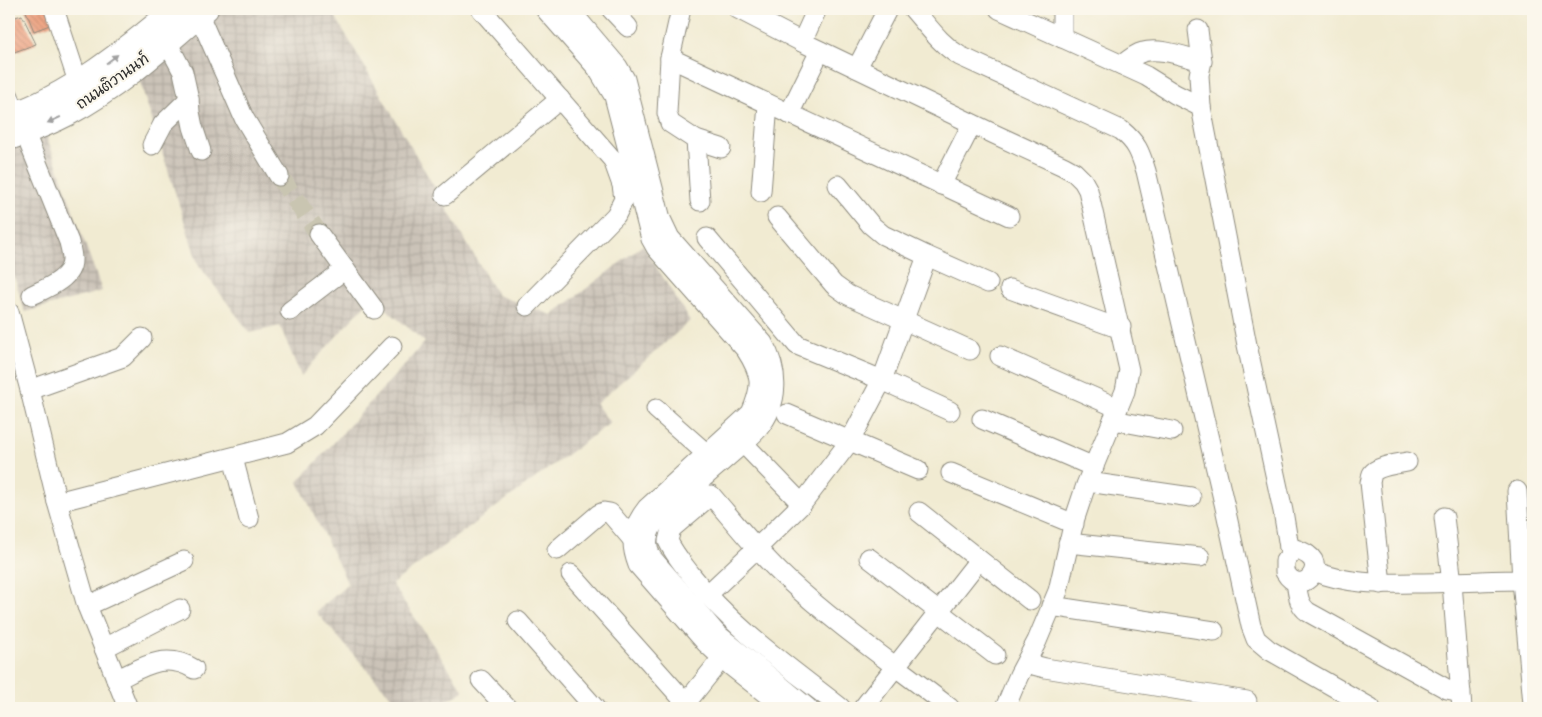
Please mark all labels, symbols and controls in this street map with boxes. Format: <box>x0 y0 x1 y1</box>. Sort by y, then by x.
street label: ถนนติวานนท์ <box>71 48 155 116</box>
one-way arrow <box>105 54 119 64</box>
one-way arrow <box>47 116 61 124</box>

